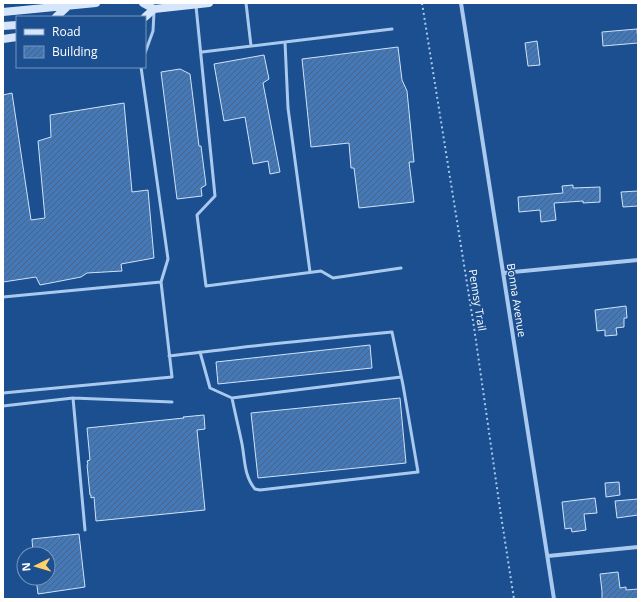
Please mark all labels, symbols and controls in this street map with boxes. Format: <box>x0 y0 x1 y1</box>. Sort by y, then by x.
legend <box>16 16 146 68</box>
text: Road <box>52 23 81 40</box>
text: Building <box>52 43 98 60</box>
street label: Bonna Avenue <box>504 262 530 338</box>
street label: Pennsy Trail <box>466 268 490 332</box>
north arrow <box>16 546 56 586</box>
text: N <box>18 562 33 572</box>

